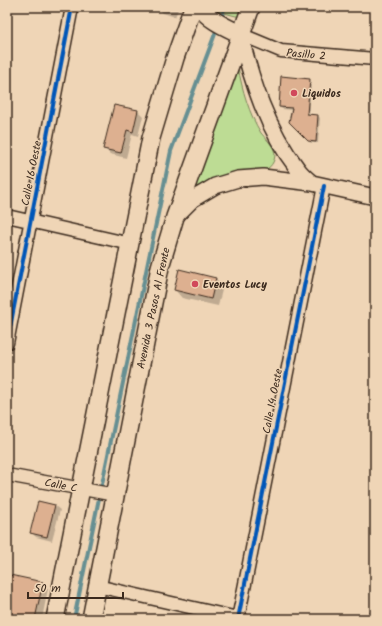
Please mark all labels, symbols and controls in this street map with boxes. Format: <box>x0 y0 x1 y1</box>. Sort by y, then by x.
street label: Pasillo 2 <box>285 44 326 66</box>
place label: Liquidos <box>302 85 342 103</box>
marker: Liquidos <box>289 88 299 98</box>
street label: Calle 16 Oeste <box>17 139 47 207</box>
street label: Avenida 3 Pasos Al Frente <box>132 246 176 371</box>
place label: Eventos Lucy <box>203 276 267 294</box>
marker: Eventos Lucy <box>190 279 200 289</box>
street label: Calle 14 Oeste <box>258 367 288 435</box>
street label: Calle C <box>43 474 79 498</box>
scale bar <box>28 574 123 600</box>
text: 50 m <box>34 579 61 598</box>

